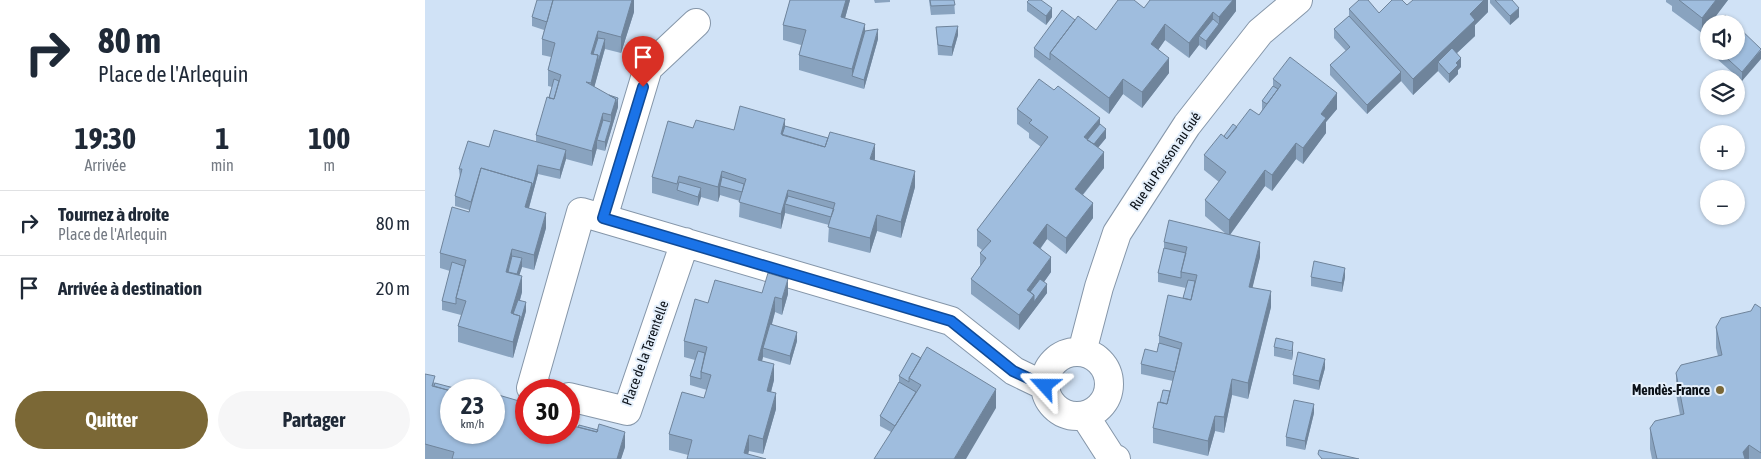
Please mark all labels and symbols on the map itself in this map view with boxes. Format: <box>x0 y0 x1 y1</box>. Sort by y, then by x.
pin <box>622 36 664 87</box>
street label: Rue du Poisson au Gué <box>1126 109 1204 213</box>
street label: Place de la Tarentelle <box>619 298 671 408</box>
position arrow <box>1018 359 1070 411</box>
speed limit sign: 30 <box>515 379 580 444</box>
place label: Mendès-France <box>1632 382 1710 398</box>
marker: Mendès-France <box>1714 384 1726 396</box>

